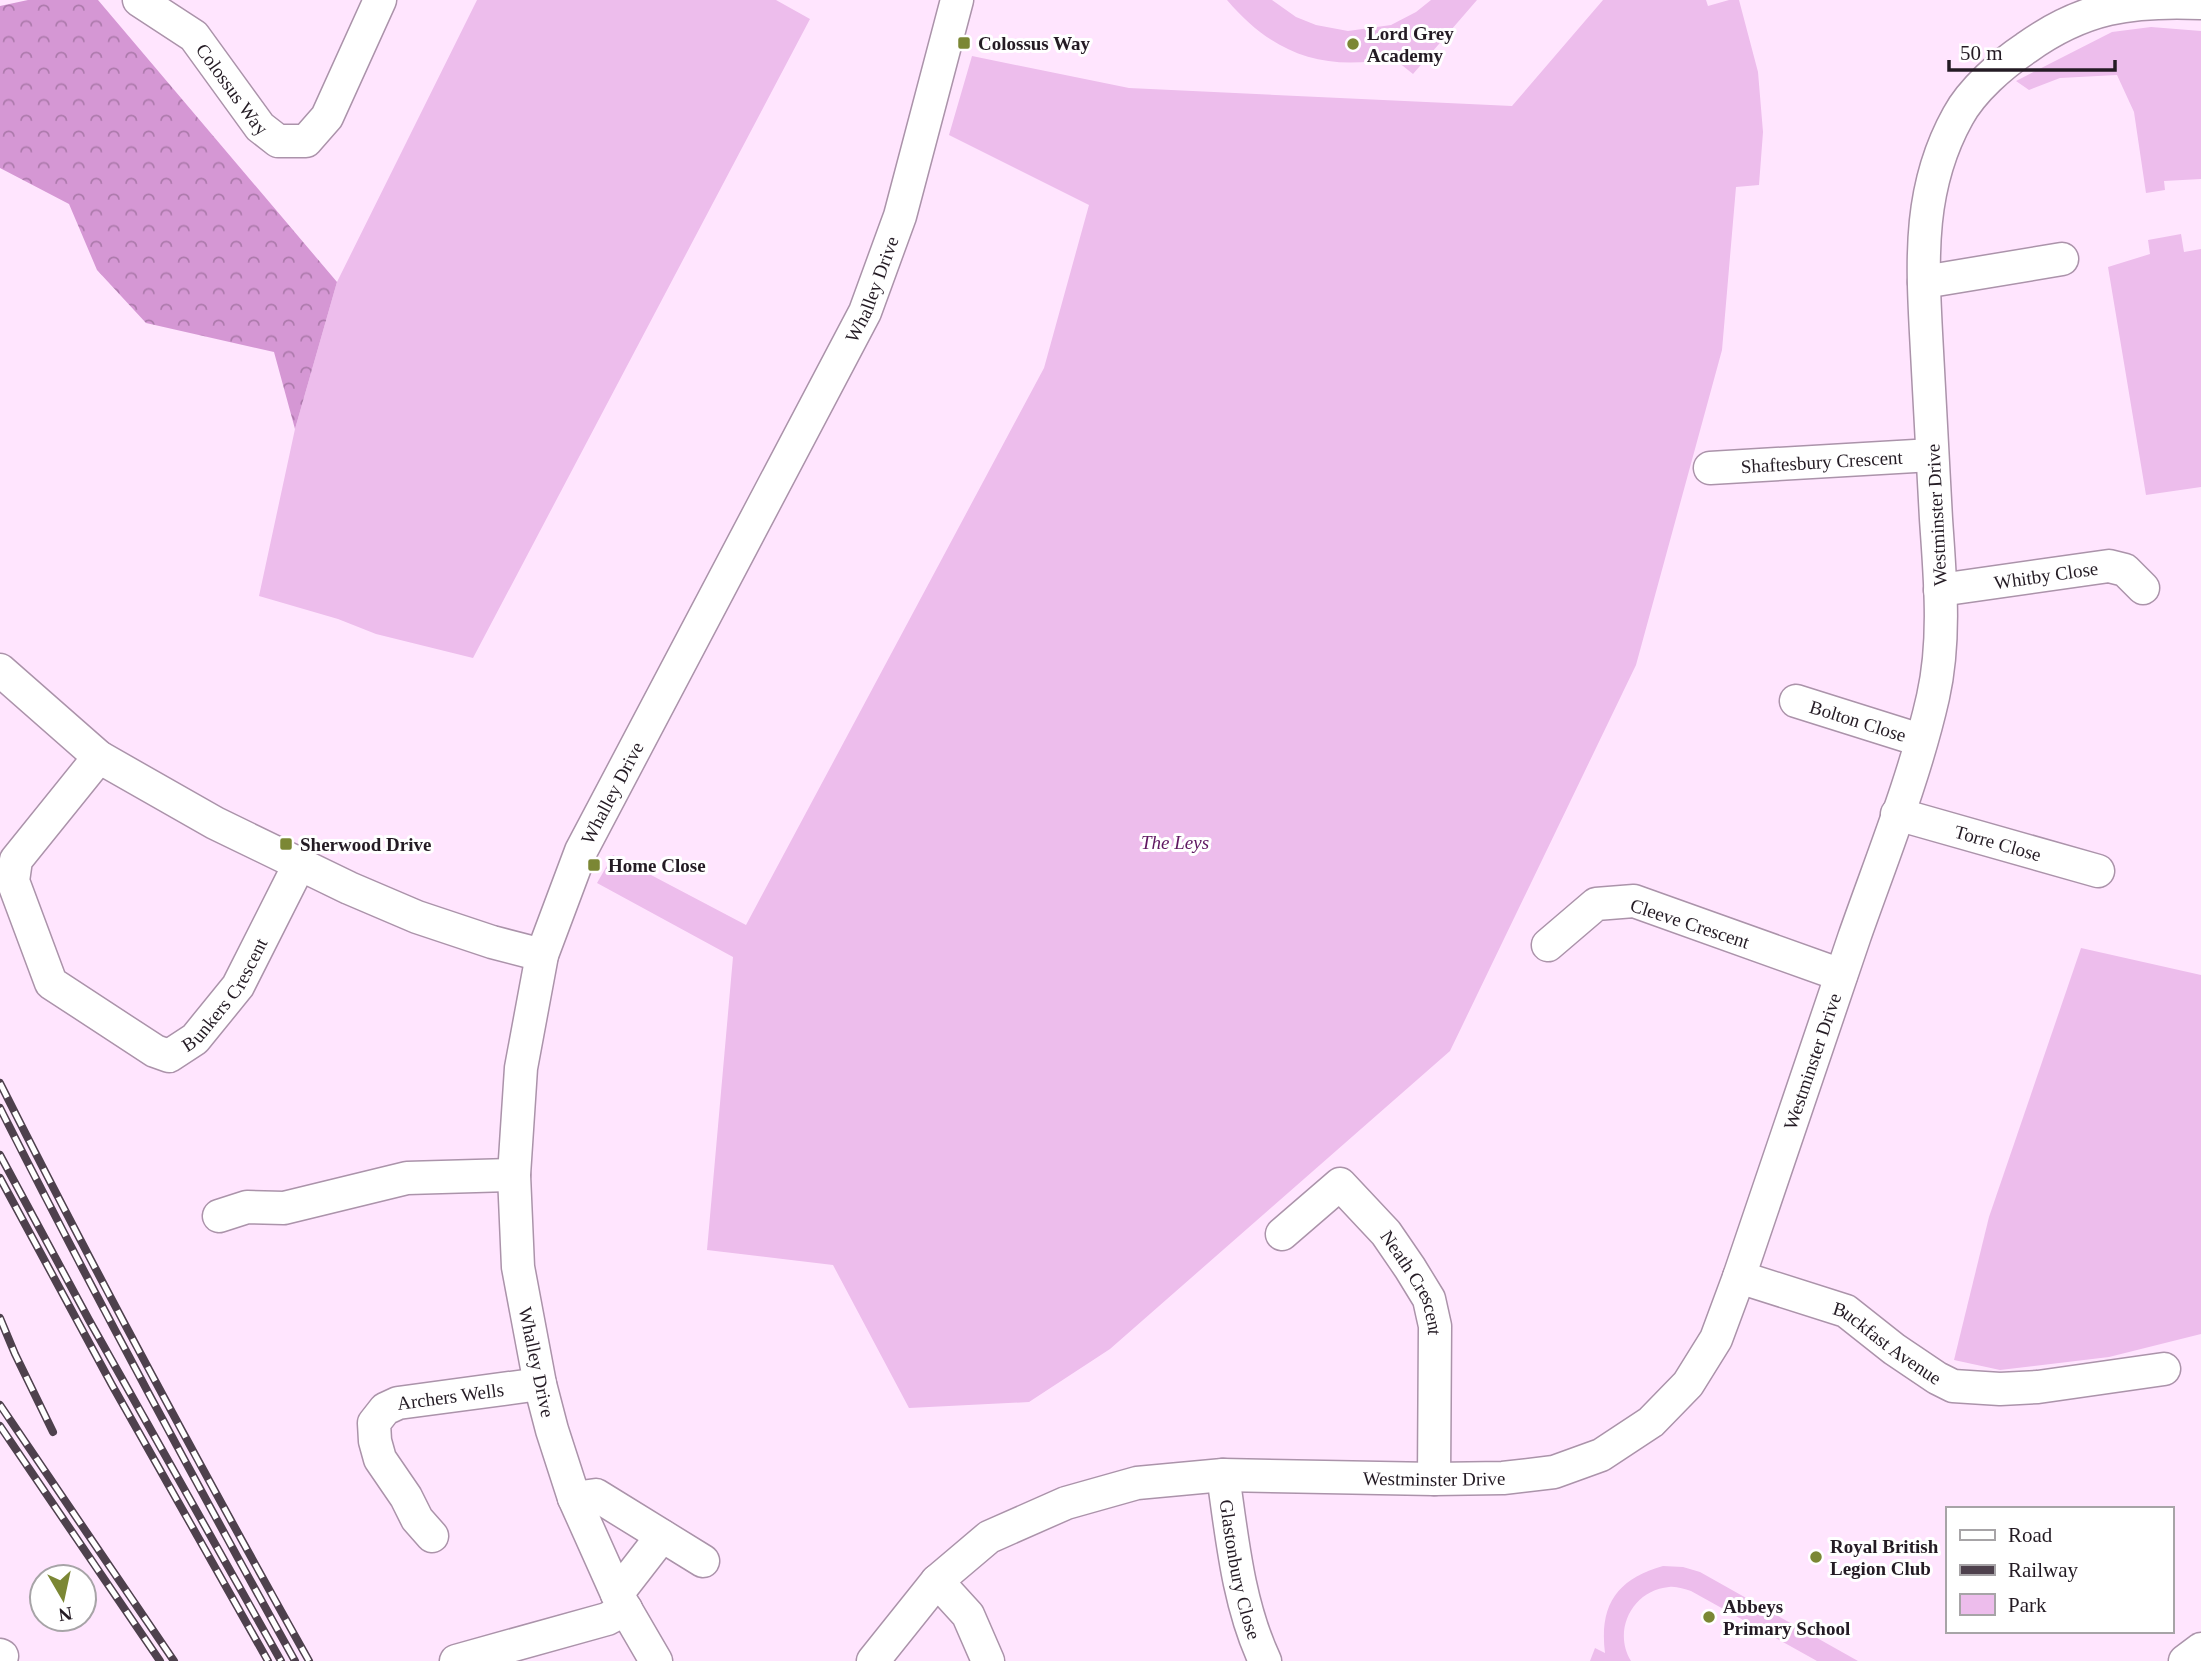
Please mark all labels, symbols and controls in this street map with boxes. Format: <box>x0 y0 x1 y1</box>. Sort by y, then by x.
place label: Lord Grey Academy <box>1367 23 1454 66</box>
scale bar <box>1949 28 2115 72</box>
place label: Colossus Way <box>978 33 1091 54</box>
marker: Colossus Way <box>956 35 972 51</box>
marker: Lord Grey Academy <box>1345 36 1361 52</box>
street label: Colossus Way <box>192 39 272 140</box>
text: 50 m <box>1960 41 2003 65</box>
street label: Whalley Drive <box>841 234 903 346</box>
street label: Westminster Drive <box>1922 443 1951 587</box>
street label: Shaftesbury Crescent <box>1740 447 1904 477</box>
street label: Whitby Close <box>1993 558 2099 593</box>
street label: Bolton Close <box>1807 696 1909 746</box>
street label: Whalley Drive <box>577 738 648 848</box>
street label: Torre Close <box>1952 821 2044 865</box>
park label: The Leys <box>1141 832 1209 853</box>
place label: Sherwood Drive <box>300 834 431 855</box>
marker: Sherwood Drive <box>278 836 294 852</box>
place label: Home Close <box>608 855 706 876</box>
marker: Home Close <box>586 857 602 873</box>
street label: Cleeve Crescent <box>1628 894 1753 953</box>
street label: Bunkers Crescent <box>178 934 272 1056</box>
street label: Westminster Drive <box>1779 991 1845 1132</box>
street label: Neath Crescent <box>1376 1226 1446 1336</box>
street label: Buckfast Avenue <box>1831 1298 1945 1389</box>
street label: Whalley Drive <box>515 1305 558 1419</box>
street label: Archers Wells <box>396 1379 505 1414</box>
street label: Westminster Drive <box>1363 1468 1506 1490</box>
street label: Glastonbury Close <box>1216 1498 1265 1642</box>
legend <box>1946 1507 2173 1633</box>
text: Road <box>2008 1523 2053 1547</box>
place label: Royal British Legion Club <box>1830 1536 1939 1579</box>
marker: Royal British Legion Club <box>1808 1549 1824 1565</box>
text: Railway <box>2008 1558 2078 1582</box>
north arrow <box>28 1563 98 1633</box>
text: Park <box>2008 1593 2047 1617</box>
place label: Abbeys Primary School <box>1723 1596 1850 1639</box>
text: N <box>57 1603 74 1626</box>
marker: Abbeys Primary School <box>1701 1609 1717 1625</box>

